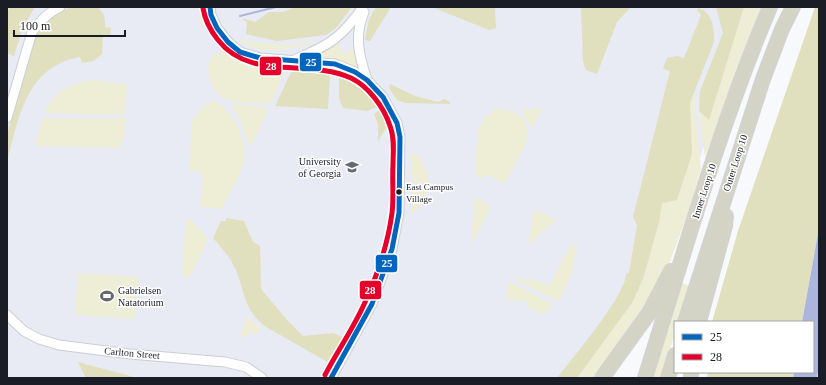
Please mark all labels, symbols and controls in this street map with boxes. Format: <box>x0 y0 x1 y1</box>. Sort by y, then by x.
scale bar <box>14 12 125 38</box>
text: 100 m <box>20 19 51 33</box>
line badge: 25 <box>299 52 322 72</box>
line badge: 28 <box>259 56 282 76</box>
text: 25 <box>306 56 317 68</box>
text: 28 <box>266 60 277 72</box>
street label: Outer Loop 10 <box>721 133 749 193</box>
place label: University of Georgia <box>298 156 342 179</box>
school or university icon: University of Georgia <box>344 159 360 175</box>
street label: Inner Loop 10 <box>690 162 718 220</box>
place label: East Campus Village <box>406 182 454 204</box>
marker: East Campus Village <box>394 187 404 197</box>
line badge: 25 <box>375 254 398 273</box>
text: 25 <box>382 257 393 269</box>
line badge: 28 <box>359 280 382 300</box>
text: 28 <box>365 284 376 296</box>
place label: Gabrielsen Natatorium <box>118 285 164 308</box>
sports icon: Gabrielsen Natatorium <box>99 288 115 304</box>
legend <box>674 321 814 373</box>
text: 25 <box>710 330 722 344</box>
street label: Carlton Street <box>104 345 161 361</box>
text: 28 <box>710 350 722 364</box>

